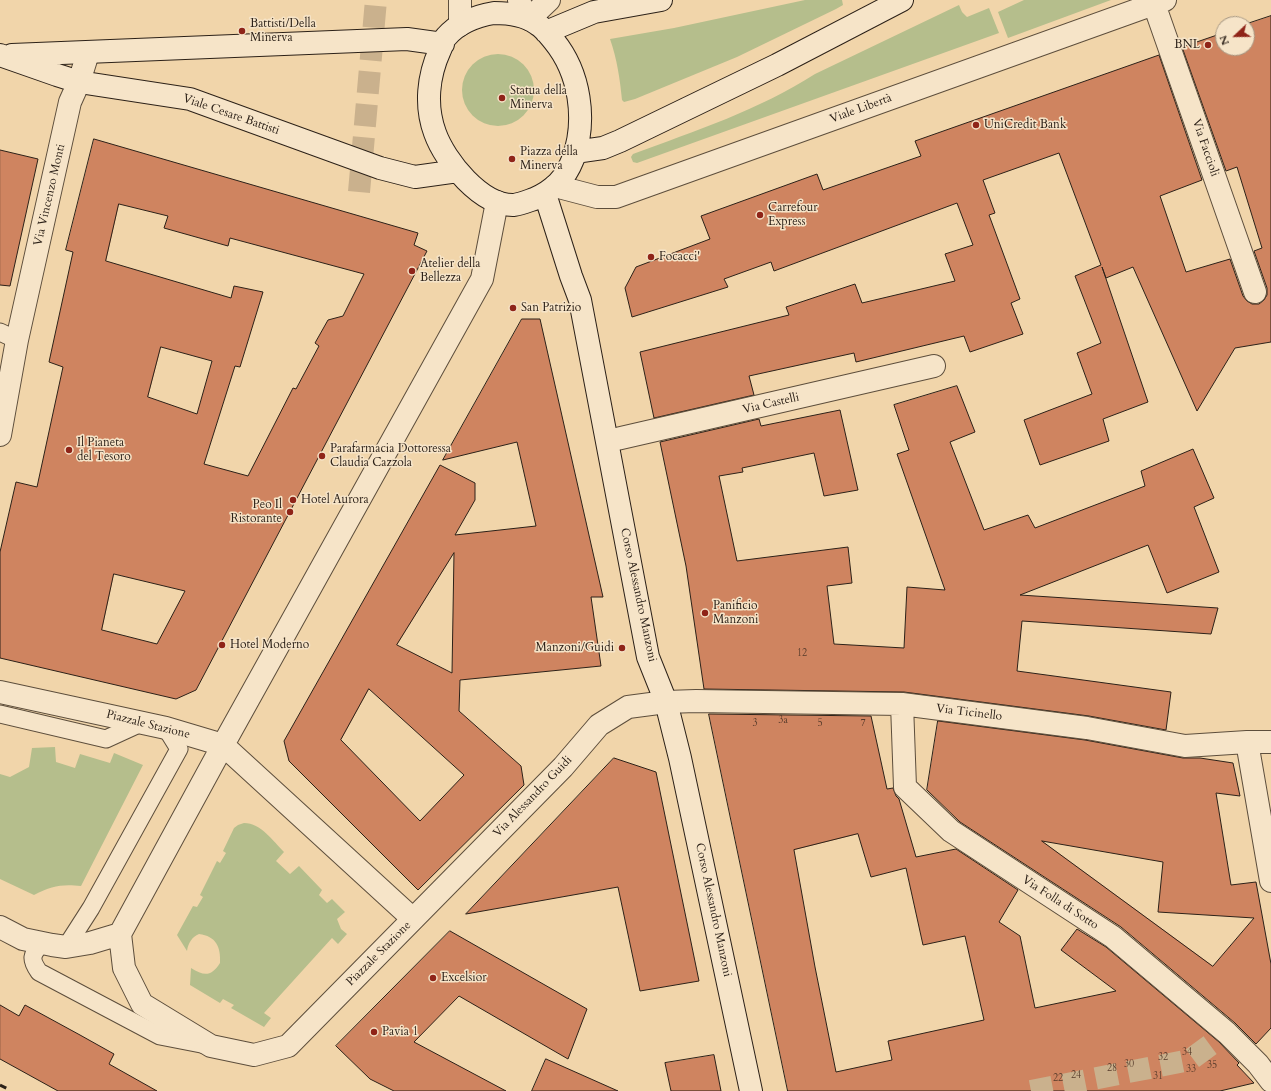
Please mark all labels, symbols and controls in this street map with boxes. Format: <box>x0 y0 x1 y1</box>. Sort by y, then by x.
north arrow <box>1215 16 1255 56</box>
place label: Battisti/Della Minerva <box>250 17 316 45</box>
marker: Battisti/Della Minerva <box>237 26 247 36</box>
text: N <box>1216 33 1233 48</box>
place label: BNL <box>1174 38 1200 52</box>
marker: BNL <box>1203 40 1213 50</box>
place label: Statua della Minerva <box>510 84 567 112</box>
street label: Viale Libertà <box>828 91 894 127</box>
street label: Viale Cesare Battisti <box>181 92 281 138</box>
marker: Statua della Minerva <box>497 93 507 103</box>
street label: Via Faccioli <box>1188 117 1222 179</box>
place label: UniCredit Bank <box>984 118 1066 132</box>
marker: UniCredit Bank <box>971 120 981 130</box>
street label: Via Vincenzo Monti <box>31 143 69 247</box>
place label: Piazza della Minerva <box>520 145 578 173</box>
marker: Piazza della Minerva <box>507 154 517 164</box>
place label: Carrefour Express <box>768 201 818 229</box>
marker: Carrefour Express <box>755 210 765 220</box>
place label: Focacci' <box>659 250 700 264</box>
marker: Focacci' <box>646 252 656 262</box>
place label: Atelier della Bellezza <box>420 257 480 285</box>
marker: Atelier della Bellezza <box>407 266 417 276</box>
place label: San Patrizio <box>521 301 581 315</box>
marker: San Patrizio <box>508 303 518 313</box>
street label: Via Castelli <box>741 390 801 418</box>
place label: Il Pianeta del Tesoro <box>77 436 131 464</box>
place label: Parafarmacia Dottoressa Claudia Cazzola <box>330 442 451 470</box>
marker: Il Pianeta del Tesoro <box>64 445 74 455</box>
marker: Parafarmacia Dottoressa Claudia Cazzola <box>317 451 327 461</box>
place label: Hotel Aurora <box>301 493 369 507</box>
marker: Hotel Aurora <box>288 495 298 505</box>
place label: Peo Il Ristorante <box>230 498 282 526</box>
marker: Peo Il Ristorante <box>285 507 295 517</box>
street label: Corso Alessandro Manzoni <box>617 527 659 663</box>
place label: Panificio Manzoni <box>713 599 758 627</box>
marker: Panificio Manzoni <box>700 608 710 618</box>
place label: Hotel Moderno <box>230 638 309 652</box>
marker: Hotel Moderno <box>217 640 227 650</box>
place label: Manzoni/Guidi <box>536 641 614 655</box>
marker: Manzoni/Guidi <box>617 643 627 653</box>
house number: 12 <box>797 648 807 660</box>
street label: Via Ticinello <box>935 702 1003 724</box>
street label: Piazzale Stazione <box>105 708 191 742</box>
house number: 3a <box>778 715 788 727</box>
house number: 3 <box>752 718 758 730</box>
house number: 5 <box>817 718 823 730</box>
house number: 7 <box>860 718 866 730</box>
street label: Via Alessandro Guidi <box>491 753 575 841</box>
street label: Corso Alessandro Manzoni <box>692 842 734 978</box>
street label: Via Folla di Sotto <box>1019 873 1101 933</box>
street label: Piazzale Stazione <box>344 919 414 989</box>
place label: Excelsior <box>441 971 487 985</box>
marker: Excelsior <box>428 973 438 983</box>
place label: Pavia 1 <box>382 1025 418 1039</box>
marker: Pavia 1 <box>369 1027 379 1037</box>
house number: 34 <box>1182 1047 1192 1059</box>
house number: 32 <box>1158 1052 1168 1064</box>
house number: 30 <box>1124 1059 1134 1071</box>
house number: 35 <box>1207 1060 1217 1072</box>
house number: 28 <box>1107 1063 1117 1075</box>
house number: 33 <box>1186 1064 1196 1076</box>
house number: 24 <box>1071 1070 1081 1082</box>
house number: 31 <box>1153 1071 1163 1083</box>
house number: 22 <box>1053 1073 1063 1085</box>

